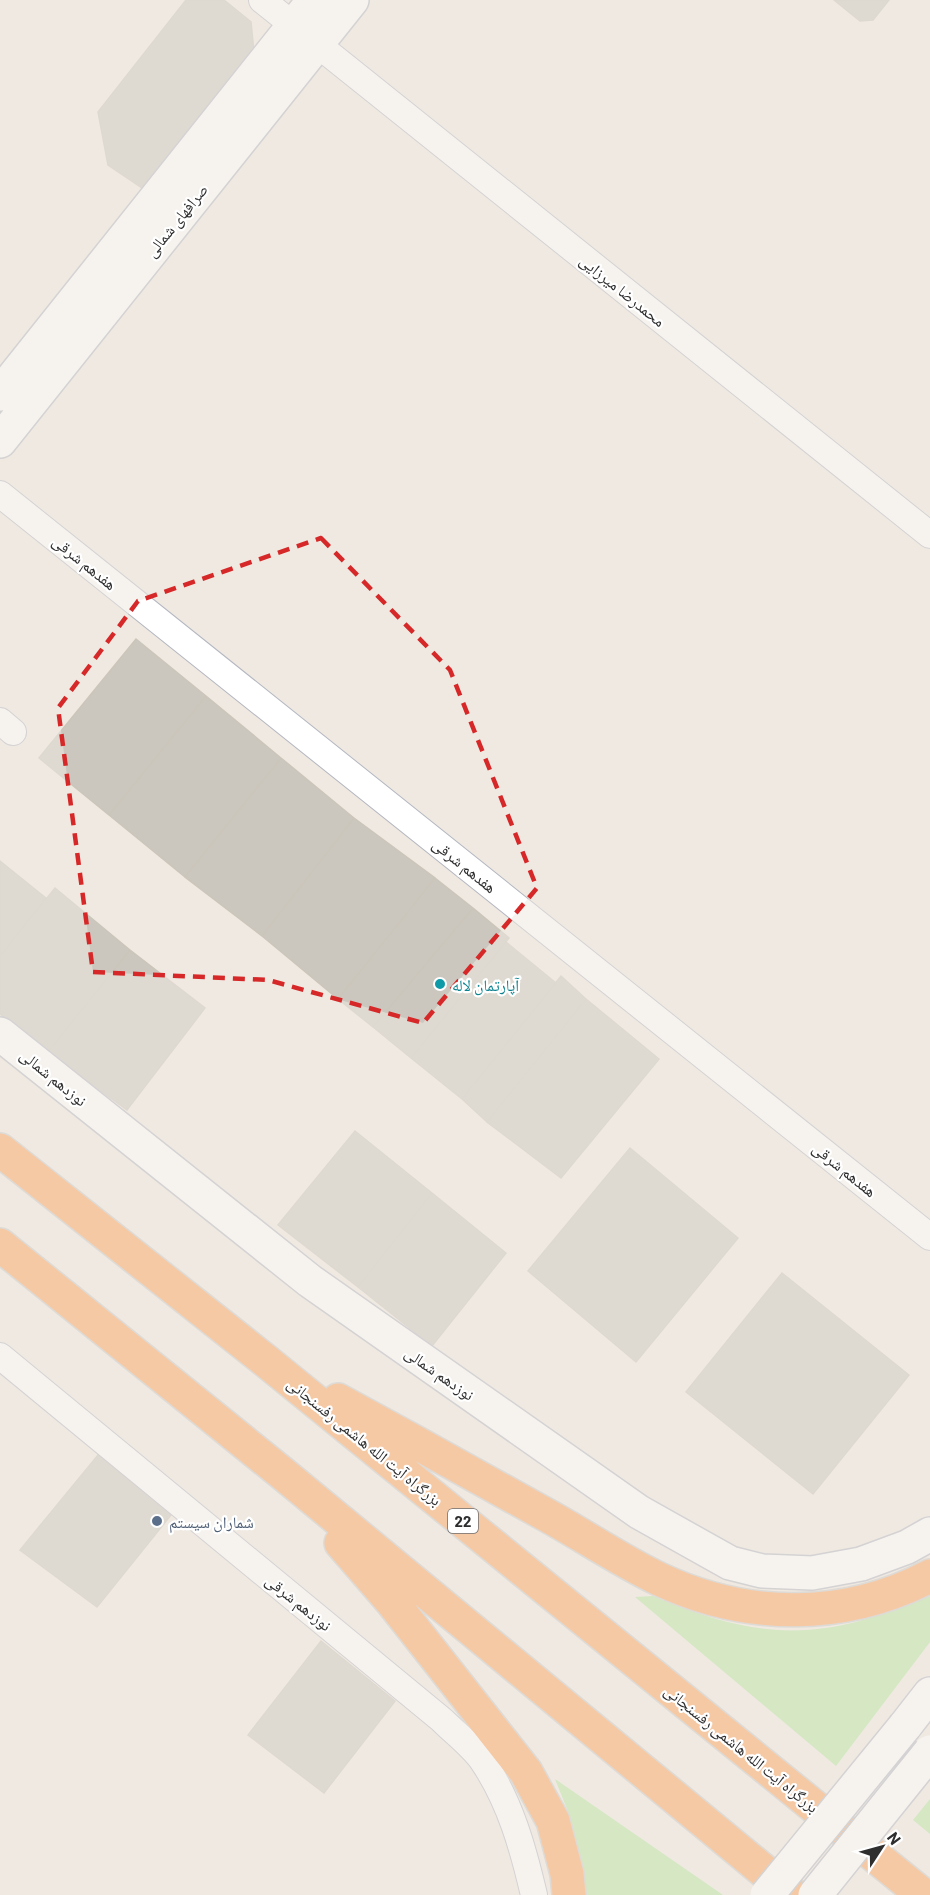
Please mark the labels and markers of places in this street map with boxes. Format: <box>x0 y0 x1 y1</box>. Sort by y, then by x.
place label: آپارتمان لاله <box>452 975 520 996</box>
marker: آپارتمان لاله <box>433 977 447 991</box>
place label: شماران سیستم <box>169 1512 254 1533</box>
marker: شماران سیستم <box>150 1514 164 1528</box>

